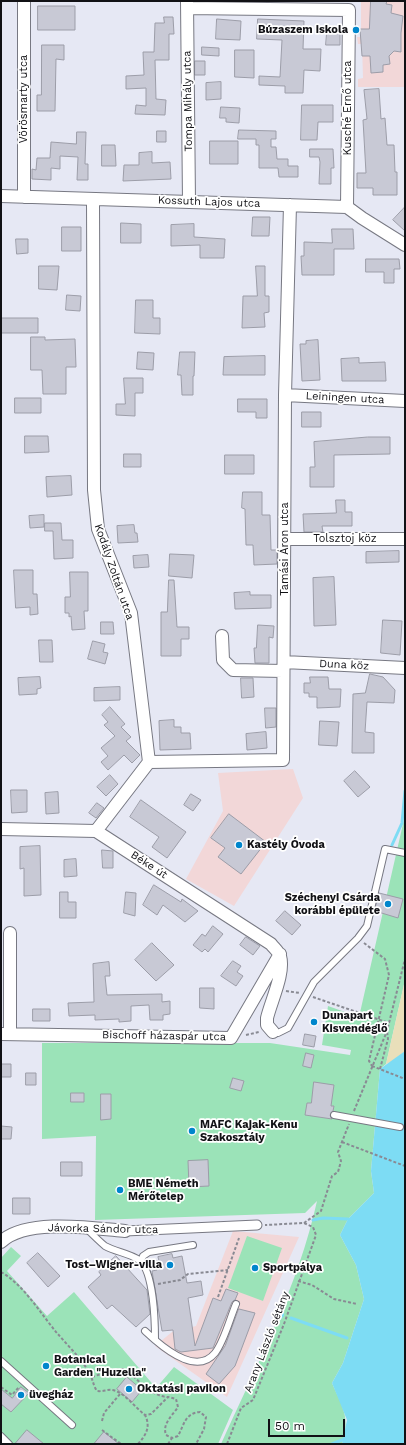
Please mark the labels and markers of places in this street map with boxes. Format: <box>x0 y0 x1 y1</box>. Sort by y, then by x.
place label: Búzaszem iskola <box>258 23 348 37</box>
marker: Búzaszem iskola <box>351 25 361 35</box>
place label: Kastély Óvoda <box>247 838 325 852</box>
marker: Kastély Óvoda <box>234 840 244 850</box>
place label: Széchenyi Csárda korábbi épülete <box>285 891 380 917</box>
marker: Széchenyi Csárda korábbi épülete <box>383 899 393 909</box>
place label: Dunapart Kisvendéglő <box>322 1009 388 1035</box>
marker: Dunapart Kisvendéglő <box>309 1017 319 1027</box>
place label: MAFC Kajak-Kenu Szakosztály <box>200 1118 297 1144</box>
marker: MAFC Kajak-Kenu Szakosztály <box>187 1126 197 1136</box>
place label: BME Németh Mérőtelep <box>128 1177 199 1203</box>
marker: BME Németh Mérőtelep <box>115 1185 125 1195</box>
place label: Tost–Wigner-villa <box>65 1258 162 1272</box>
marker: Tost–Wigner-villa <box>165 1260 175 1270</box>
place label: Sportpálya <box>263 1261 322 1275</box>
marker: Sportpálya <box>250 1263 260 1273</box>
place label: Botanical Garden "Huzella" <box>54 1353 146 1379</box>
marker: Botanical Garden "Huzella" <box>41 1361 51 1371</box>
place label: Oktatási pavilon <box>137 1382 226 1396</box>
marker: Oktatási pavilon <box>124 1384 134 1394</box>
place label: üvegház <box>29 1388 73 1402</box>
marker: üvegház <box>16 1390 26 1400</box>

